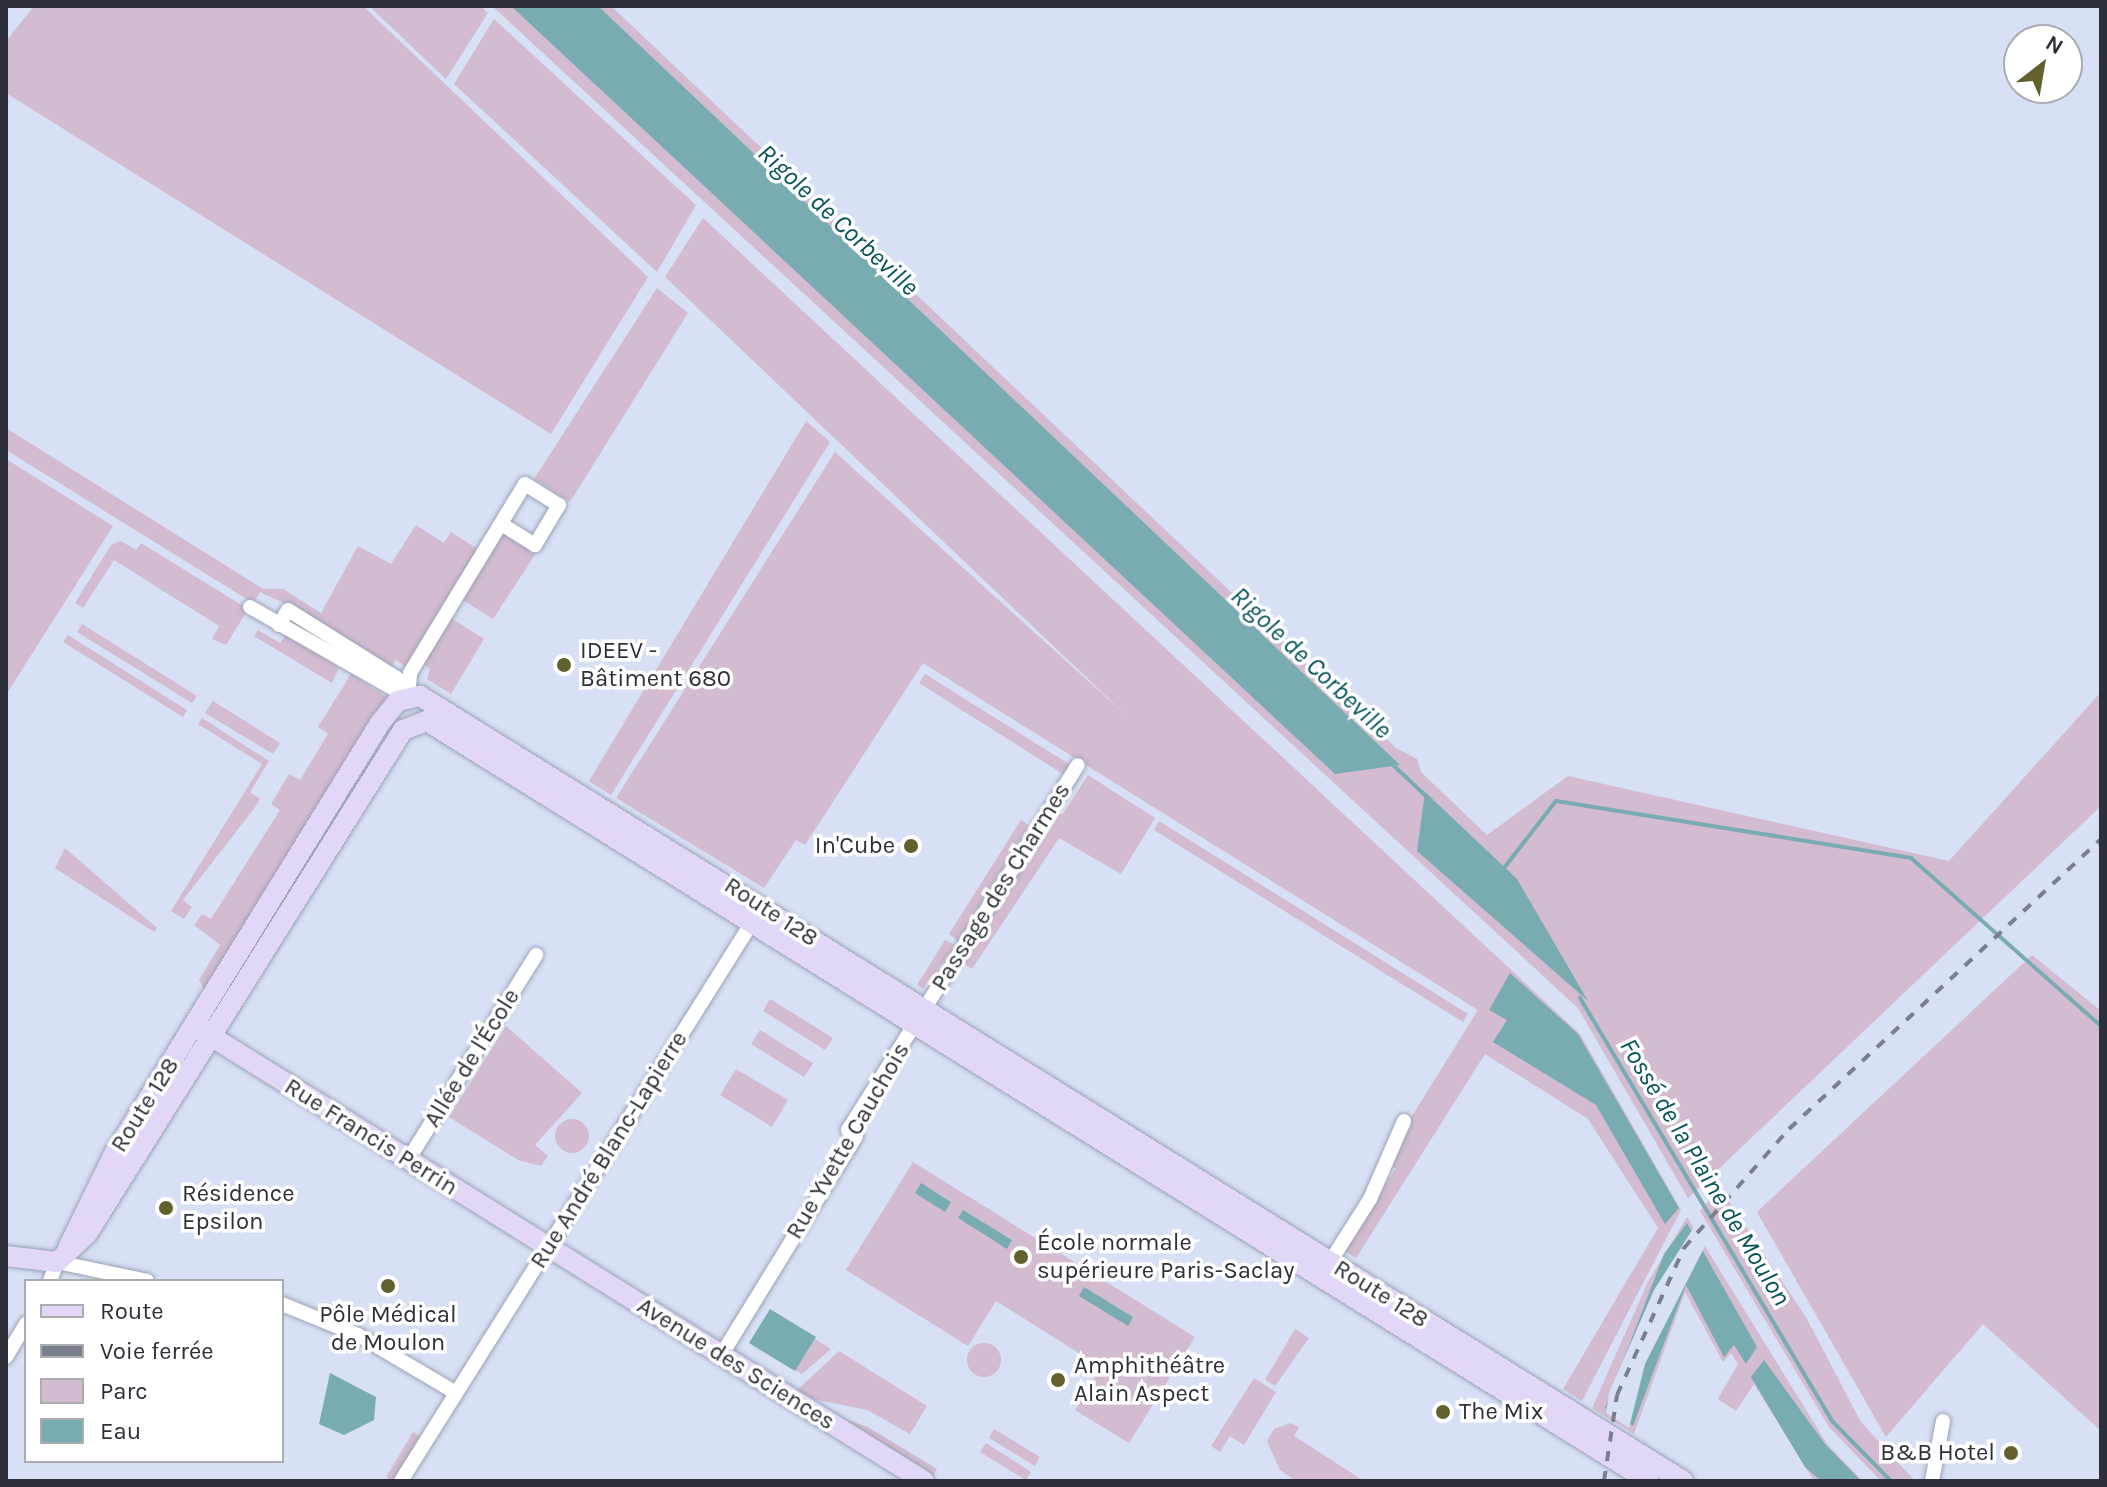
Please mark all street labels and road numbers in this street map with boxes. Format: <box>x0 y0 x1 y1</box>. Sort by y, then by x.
street label: Passage des Charmes <box>925 778 1077 996</box>
street label: Route 128 <box>719 871 823 953</box>
street label: Allée de l'École <box>418 983 526 1133</box>
street label: Rue André Blanc-Lapierre <box>524 1026 694 1274</box>
street label: Rue Yvette Cauchois <box>780 1038 916 1244</box>
street label: Route 128 <box>105 1052 185 1158</box>
street label: Rue Francis Perrin <box>279 1072 463 1202</box>
street label: Route 128 <box>1328 1254 1434 1334</box>
street label: Avenue des Sciences <box>632 1291 840 1437</box>

